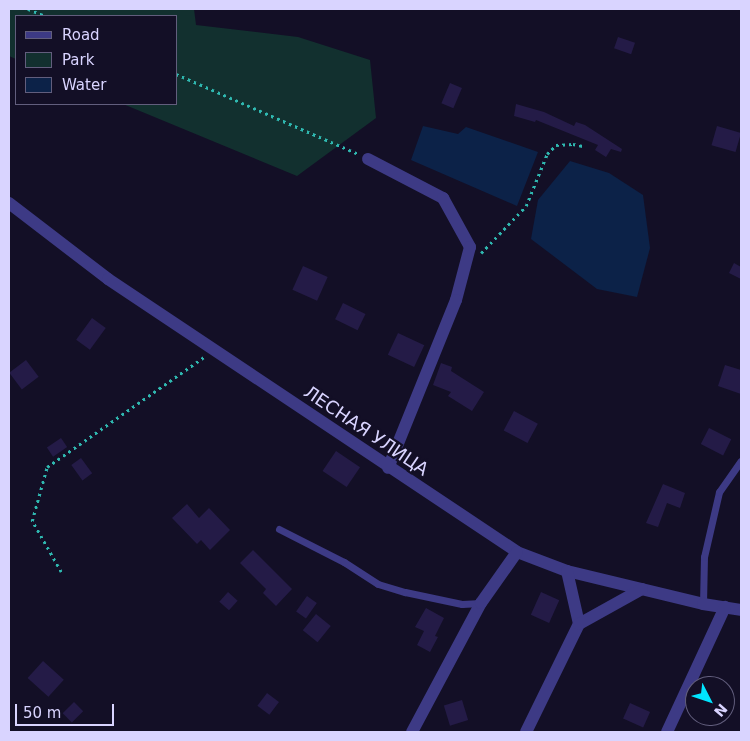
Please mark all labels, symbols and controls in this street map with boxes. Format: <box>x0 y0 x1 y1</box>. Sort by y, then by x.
legend <box>15 15 178 105</box>
text: Road <box>62 26 100 44</box>
text: Park <box>62 51 94 69</box>
text: Water <box>62 76 106 94</box>
street label: ЛЕСНАЯ УЛИЦА <box>300 381 432 481</box>
north arrow <box>685 676 735 726</box>
scale bar <box>18 694 116 726</box>
text: N <box>711 701 730 720</box>
text: 50 m <box>23 704 61 722</box>

